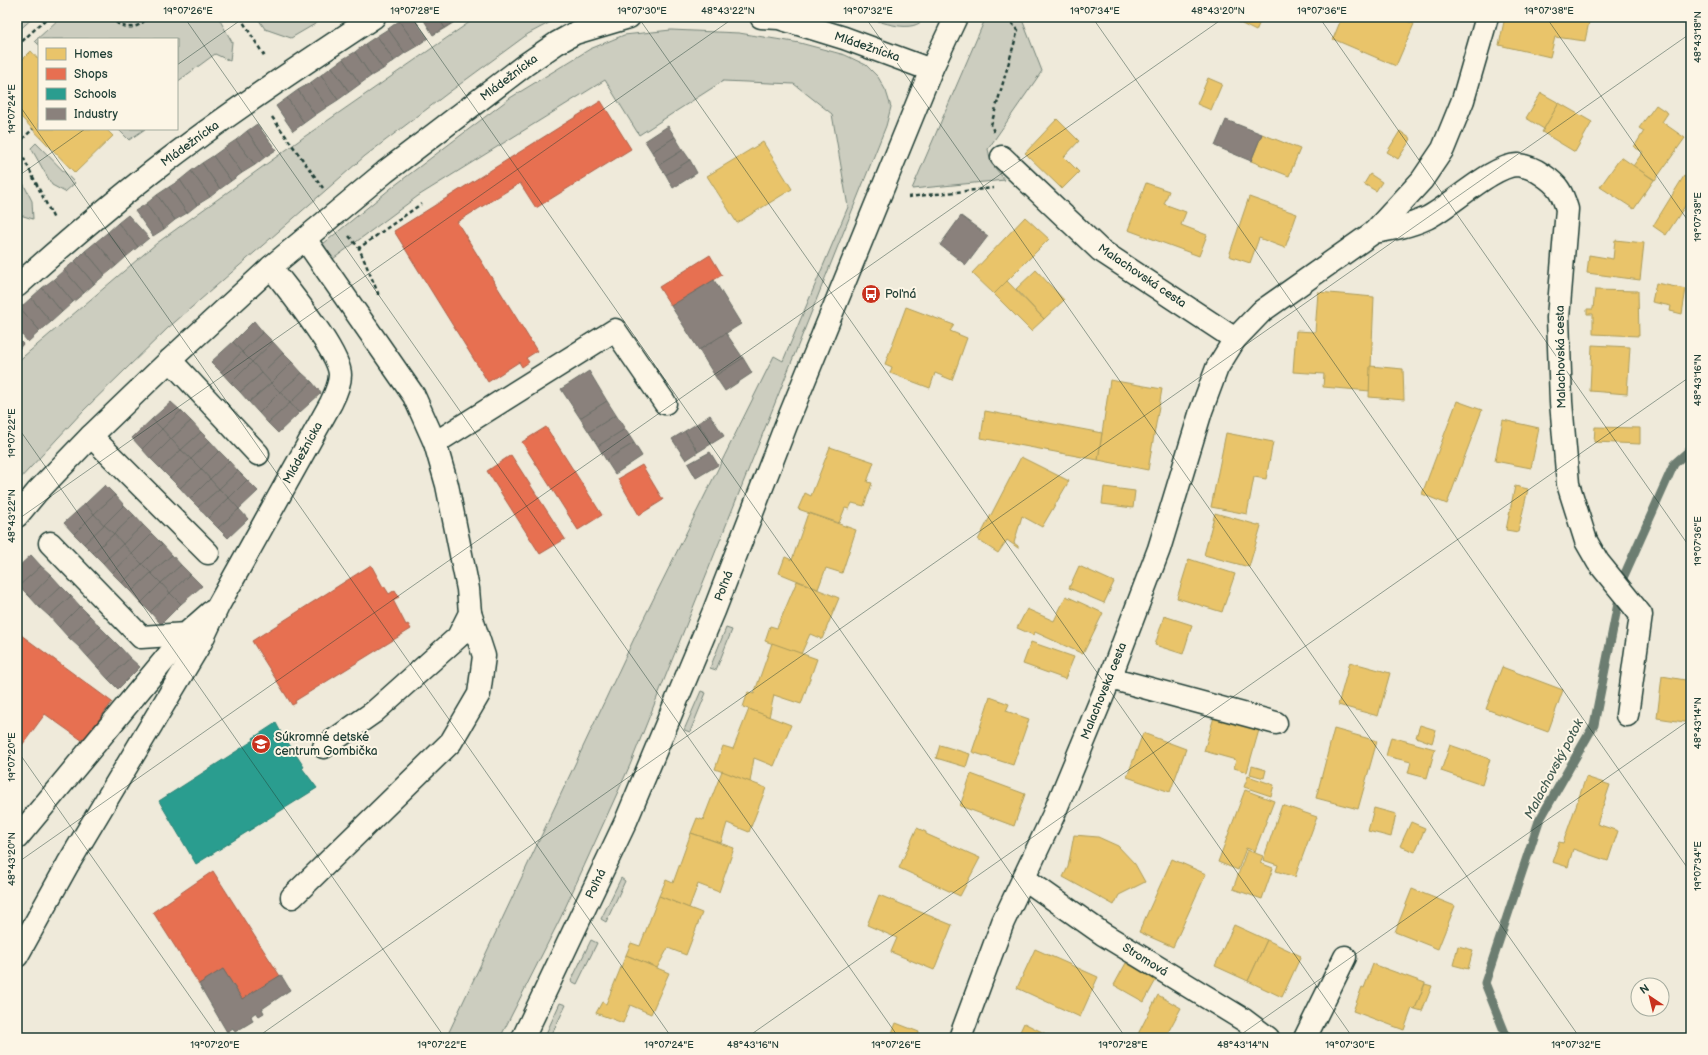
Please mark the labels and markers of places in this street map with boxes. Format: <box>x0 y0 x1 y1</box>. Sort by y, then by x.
bus stop icon: Poľná <box>860 283 882 305</box>
place label: Poľná <box>885 287 916 302</box>
place label: Súkromné detské centrum Gombička <box>275 730 378 759</box>
school or university icon: Súkromné detské centrum Gombička <box>250 733 272 755</box>

